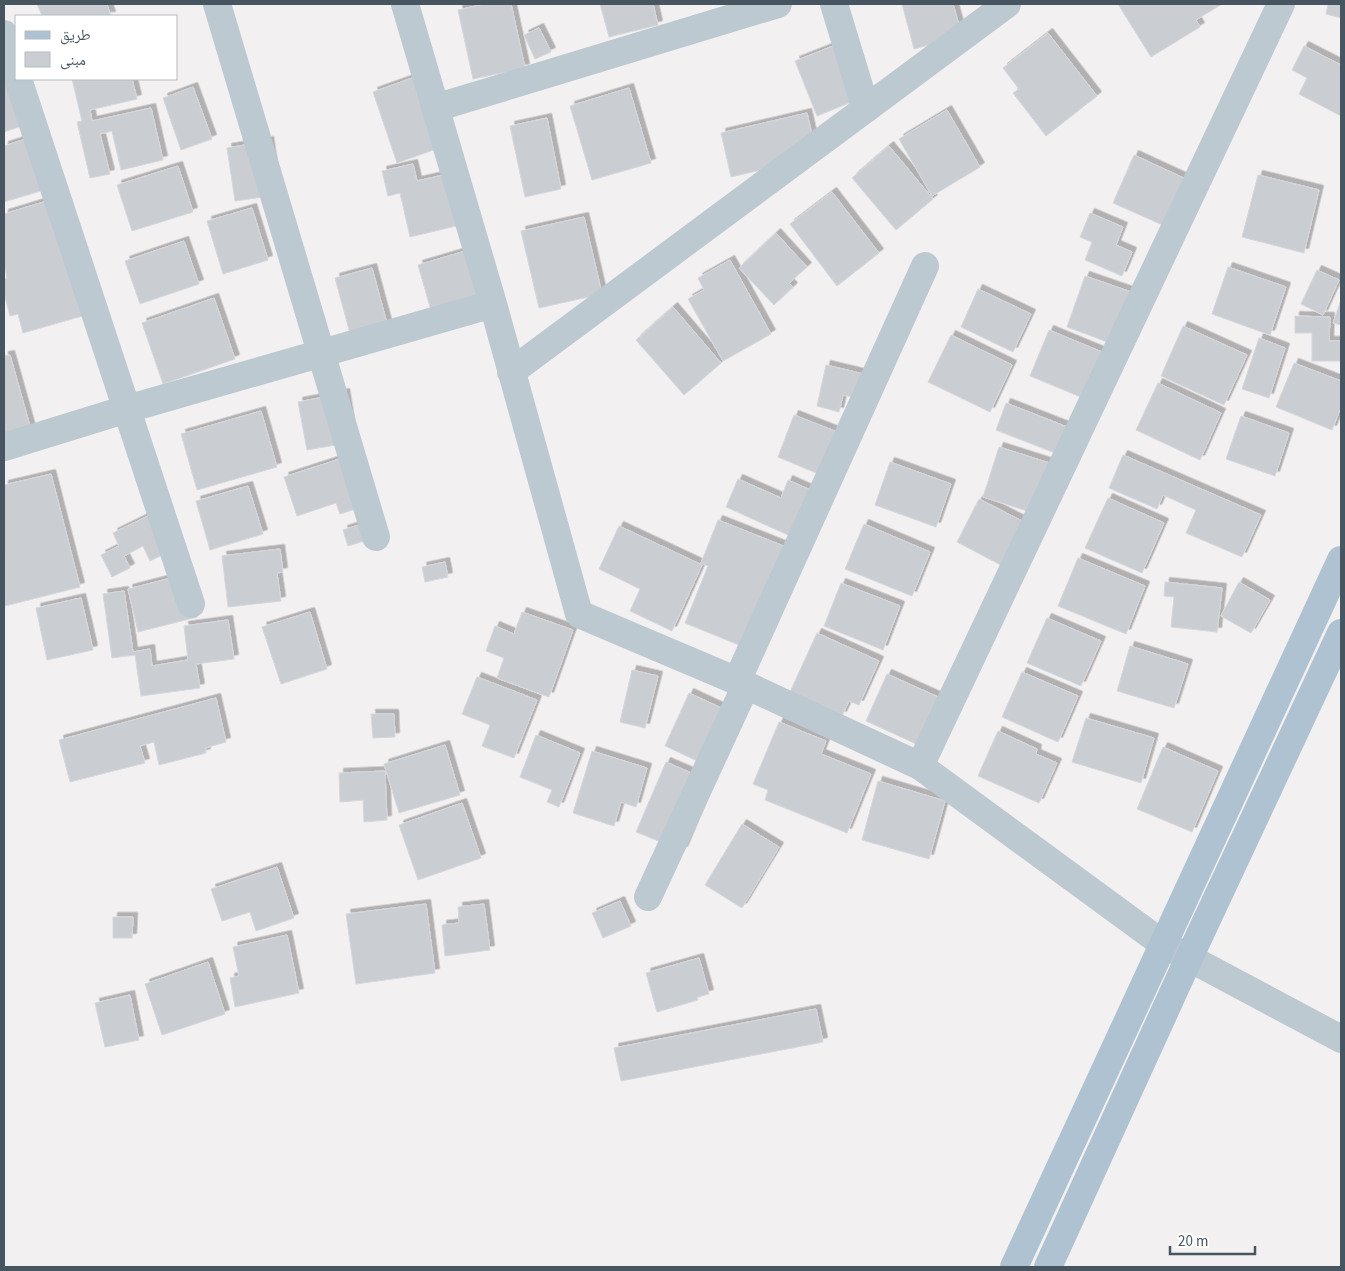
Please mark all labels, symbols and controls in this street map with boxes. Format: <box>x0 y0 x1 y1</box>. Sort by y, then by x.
legend <box>15 15 178 80</box>
text: طريق <box>60 25 91 46</box>
text: مبنى <box>60 50 86 71</box>
scale bar <box>1170 1224 1255 1256</box>
text: 20 m <box>1178 1231 1208 1252</box>

